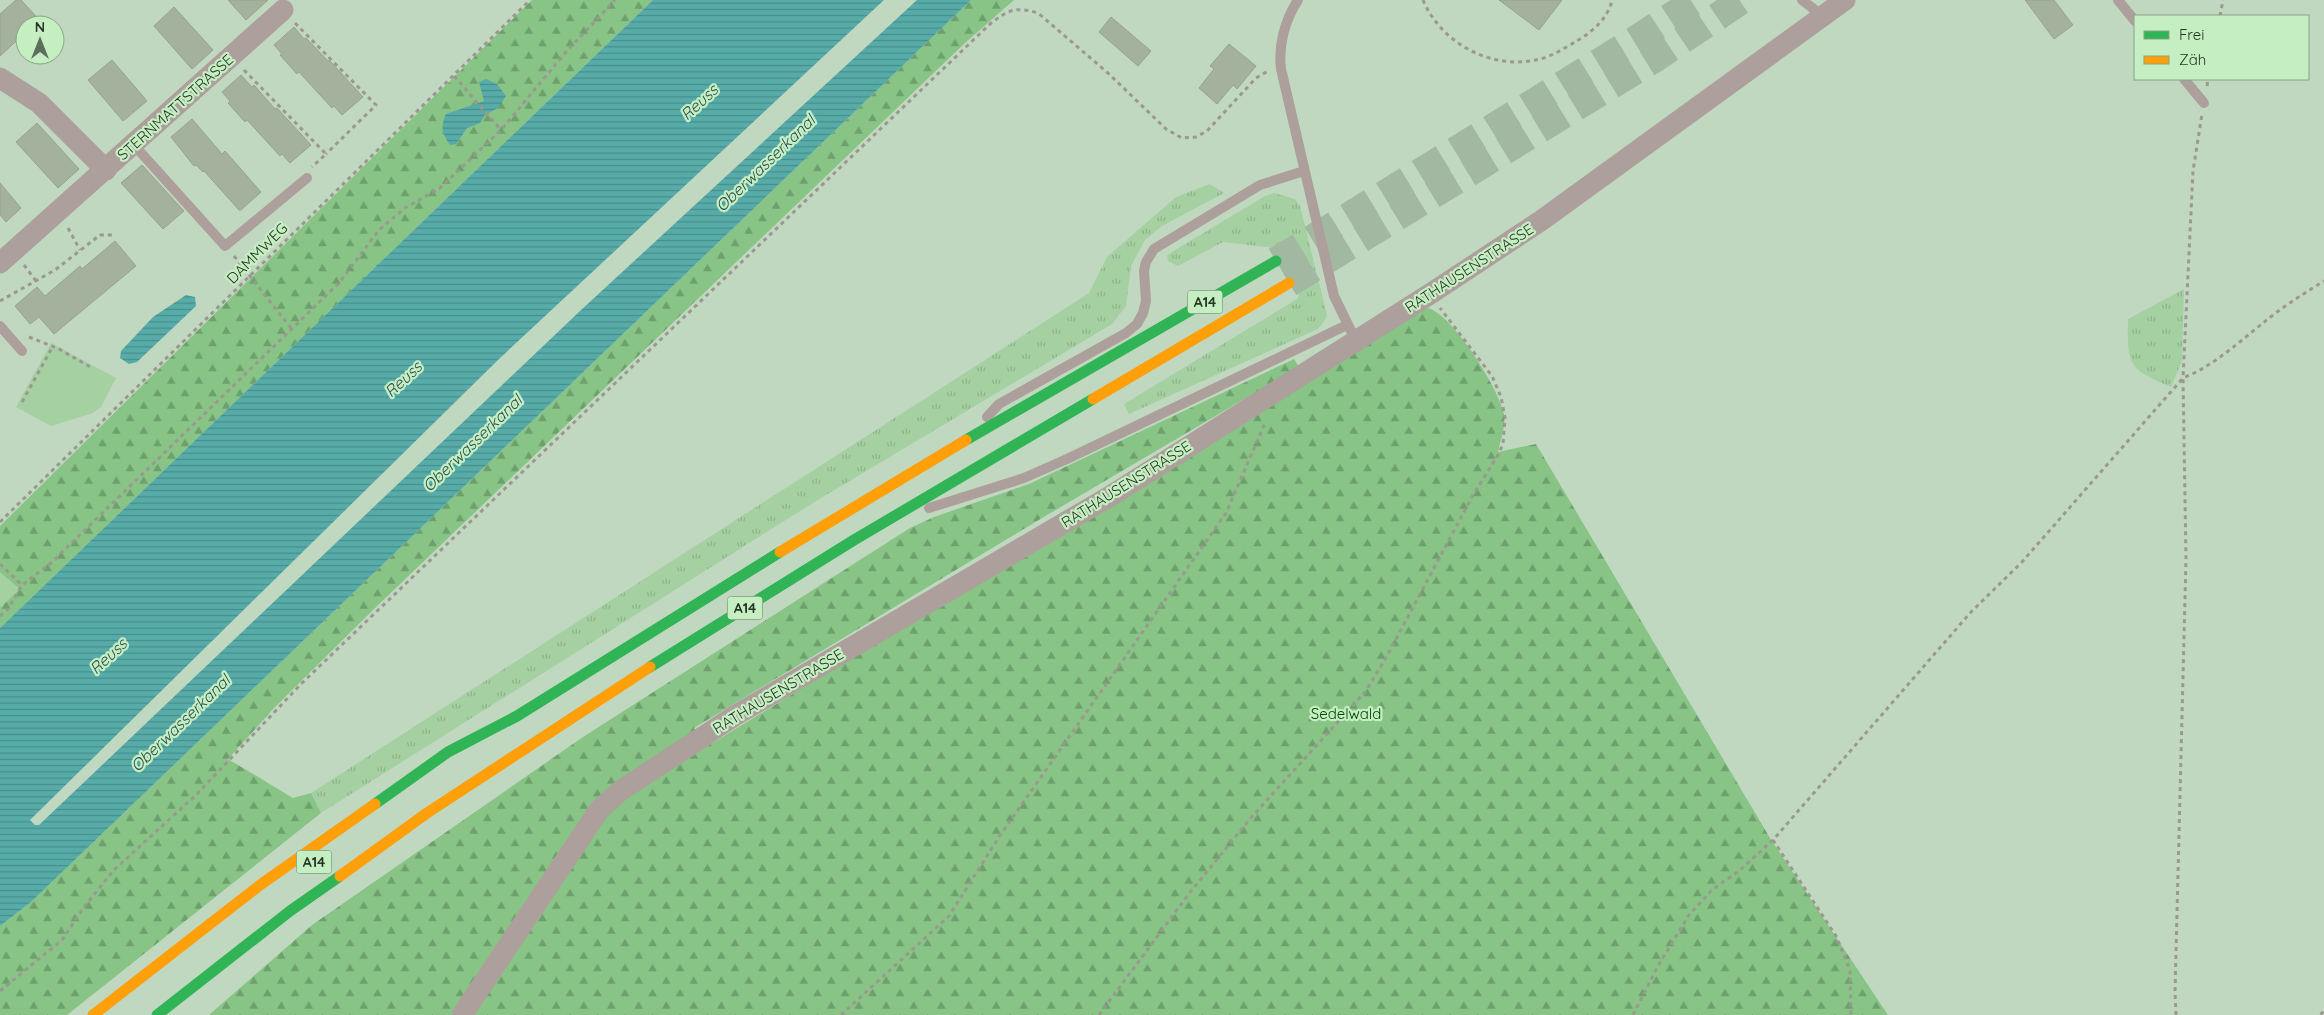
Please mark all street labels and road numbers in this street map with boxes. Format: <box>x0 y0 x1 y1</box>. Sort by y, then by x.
street label: STERNMATTSTRASSE <box>113 50 237 164</box>
street label: DAMMWEG <box>222 218 292 288</box>
street label: RATHAUSENSTRASSE <box>1401 219 1537 317</box>
road number: A14 <box>1188 290 1222 314</box>
street label: RATHAUSENSTRASSE <box>1058 436 1194 532</box>
road number: A14 <box>728 596 762 620</box>
street label: RATHAUSENSTRASSE <box>709 644 847 738</box>
road number: A14 <box>296 850 332 874</box>

